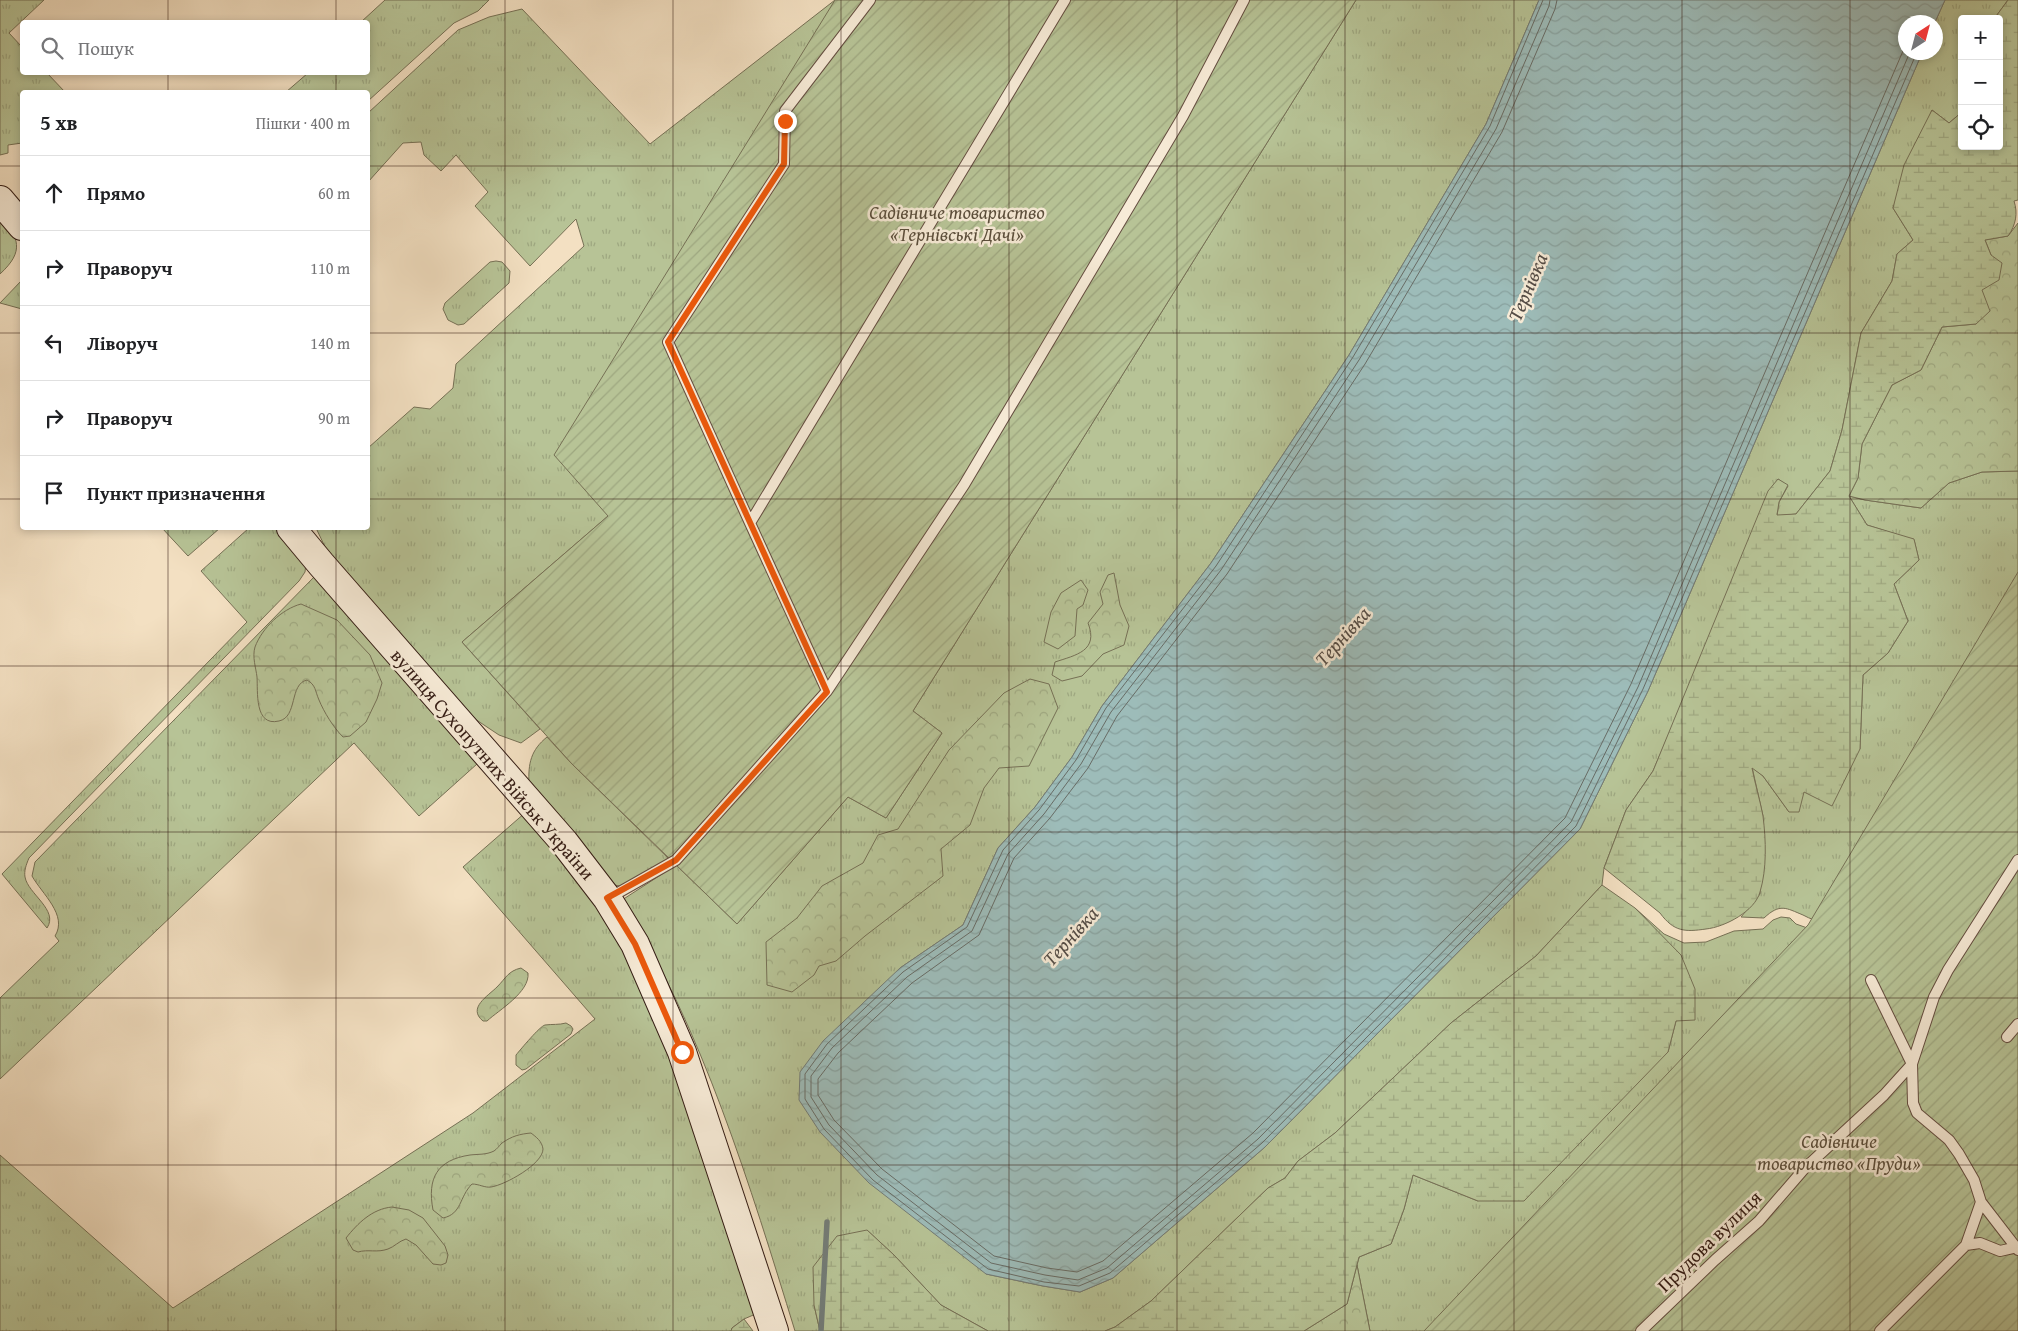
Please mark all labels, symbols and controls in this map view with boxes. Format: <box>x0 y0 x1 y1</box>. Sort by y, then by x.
north arrow <box>1898 15 1943 60</box>
map controls <box>1958 15 2003 150</box>
button: + <box>1958 15 2003 60</box>
search box <box>20 20 370 75</box>
icon: search <box>38 34 66 62</box>
text: Пошук <box>78 34 134 62</box>
button: − <box>1958 60 2003 105</box>
button: locate <box>1958 105 2003 150</box>
text: 5 хв <box>40 107 78 138</box>
route end <box>774 110 797 133</box>
text: Пішки · 400 m <box>256 111 350 135</box>
icon: ahead <box>40 179 68 207</box>
text: Прямо <box>87 179 145 207</box>
text: 60 m <box>318 181 350 205</box>
park label: Садівниче товариство «Тернівські Дачі» <box>869 198 1045 248</box>
water label: Тернівка <box>1500 248 1555 326</box>
icon: right <box>40 254 68 282</box>
text: Праворуч <box>87 254 172 282</box>
text: 110 m <box>310 256 350 280</box>
icon: left <box>40 329 68 357</box>
text: Ліворуч <box>87 329 158 357</box>
text: 140 m <box>310 331 350 355</box>
icon: right <box>40 404 68 432</box>
text: Праворуч <box>87 404 172 432</box>
text: 90 m <box>318 406 350 430</box>
icon: arrive <box>40 479 68 507</box>
text: Пункт призначення <box>87 479 265 507</box>
water label: Тернівка <box>1307 599 1377 672</box>
street label: вулиця Сухопутних Військ України <box>385 642 601 886</box>
water label: Тернівка <box>1035 899 1105 972</box>
route start <box>671 1041 694 1064</box>
park label: Садівниче товариство «Пруди» <box>1757 1127 1921 1177</box>
street label: Прудова вулиця <box>1650 1183 1768 1298</box>

